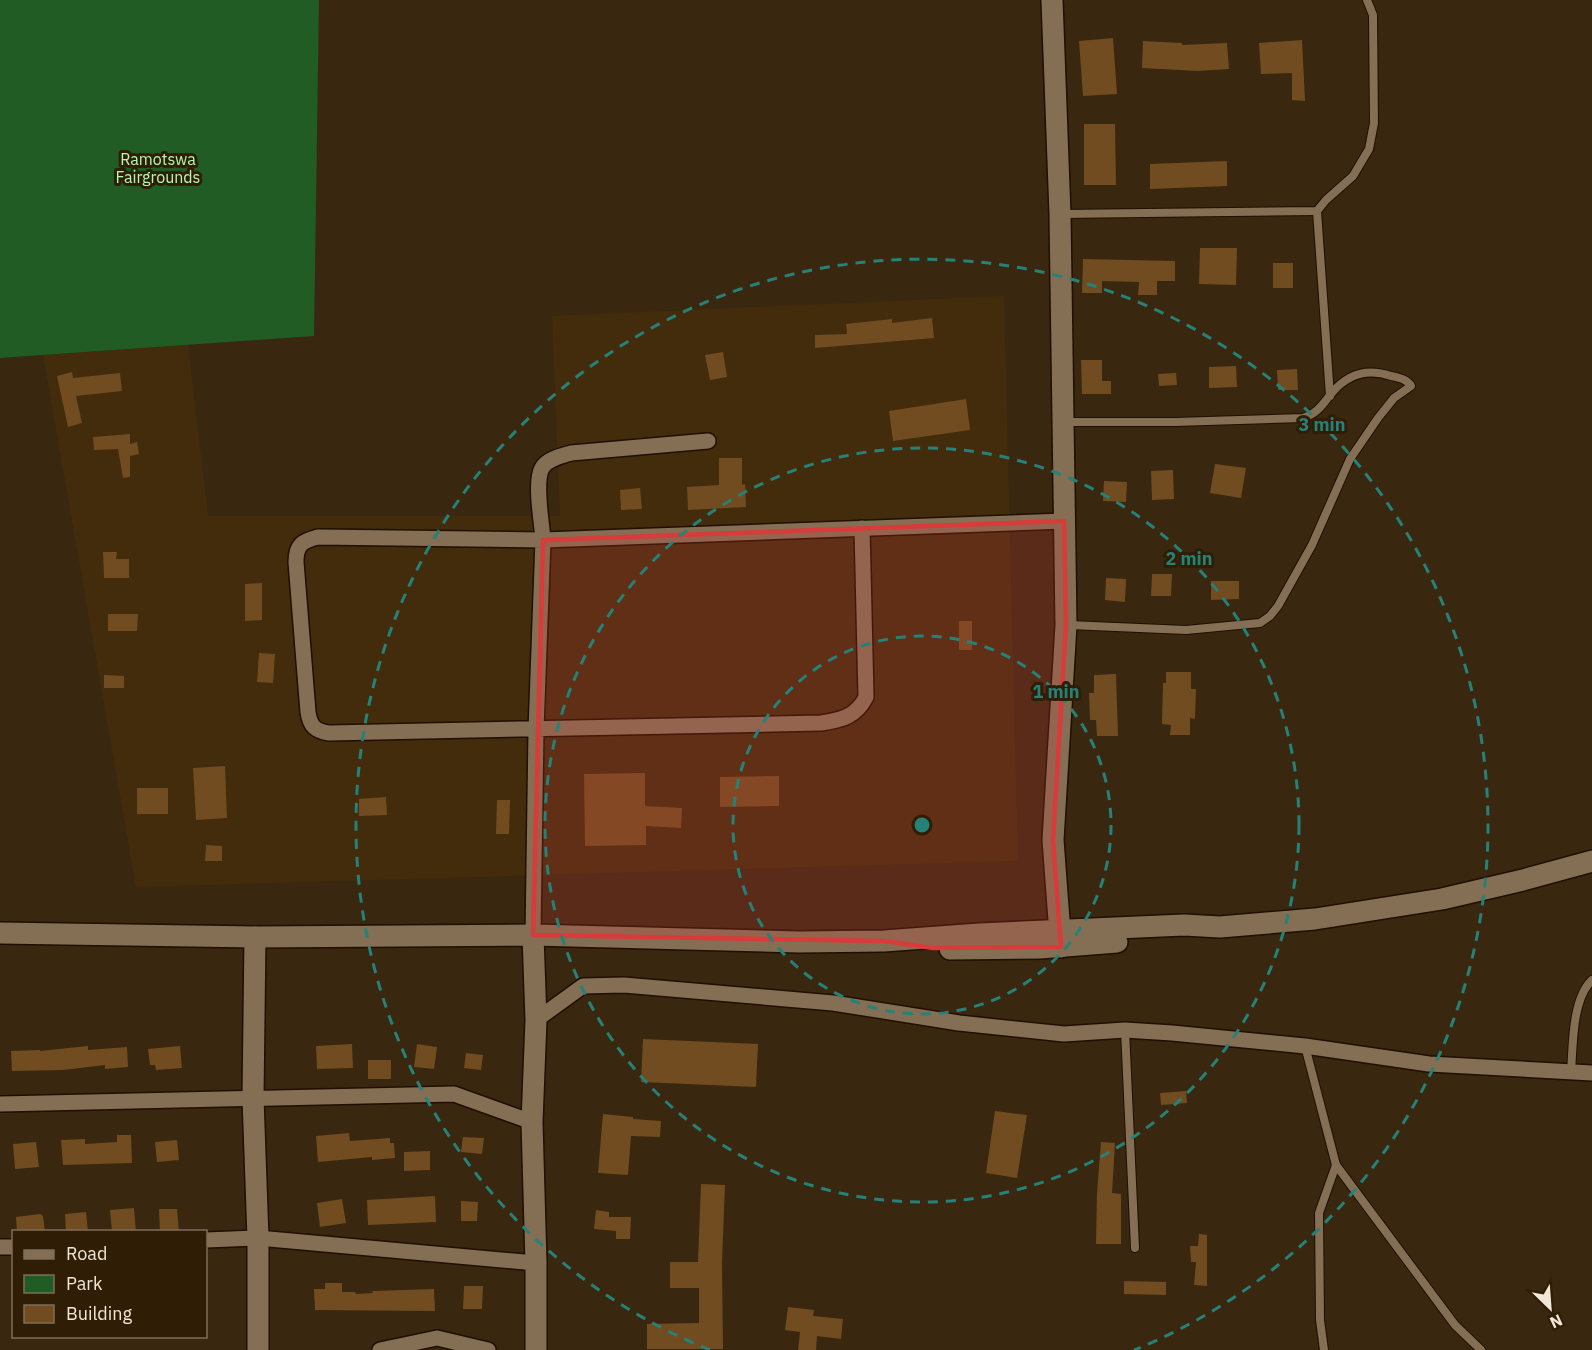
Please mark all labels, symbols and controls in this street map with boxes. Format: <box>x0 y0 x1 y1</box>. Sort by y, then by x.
park label: Ramotswa Fairgrounds <box>116 149 200 187</box>
text: 3 min <box>1298 413 1346 436</box>
text: 2 min <box>1165 547 1213 570</box>
text: 1 min <box>1032 680 1080 703</box>
centre of rings <box>912 815 932 835</box>
legend <box>12 1230 207 1338</box>
text: Road <box>66 1242 107 1265</box>
text: Park <box>66 1272 103 1295</box>
north arrow <box>1520 1278 1580 1338</box>
text: Building <box>66 1302 133 1325</box>
text: N <box>1547 1310 1566 1333</box>

